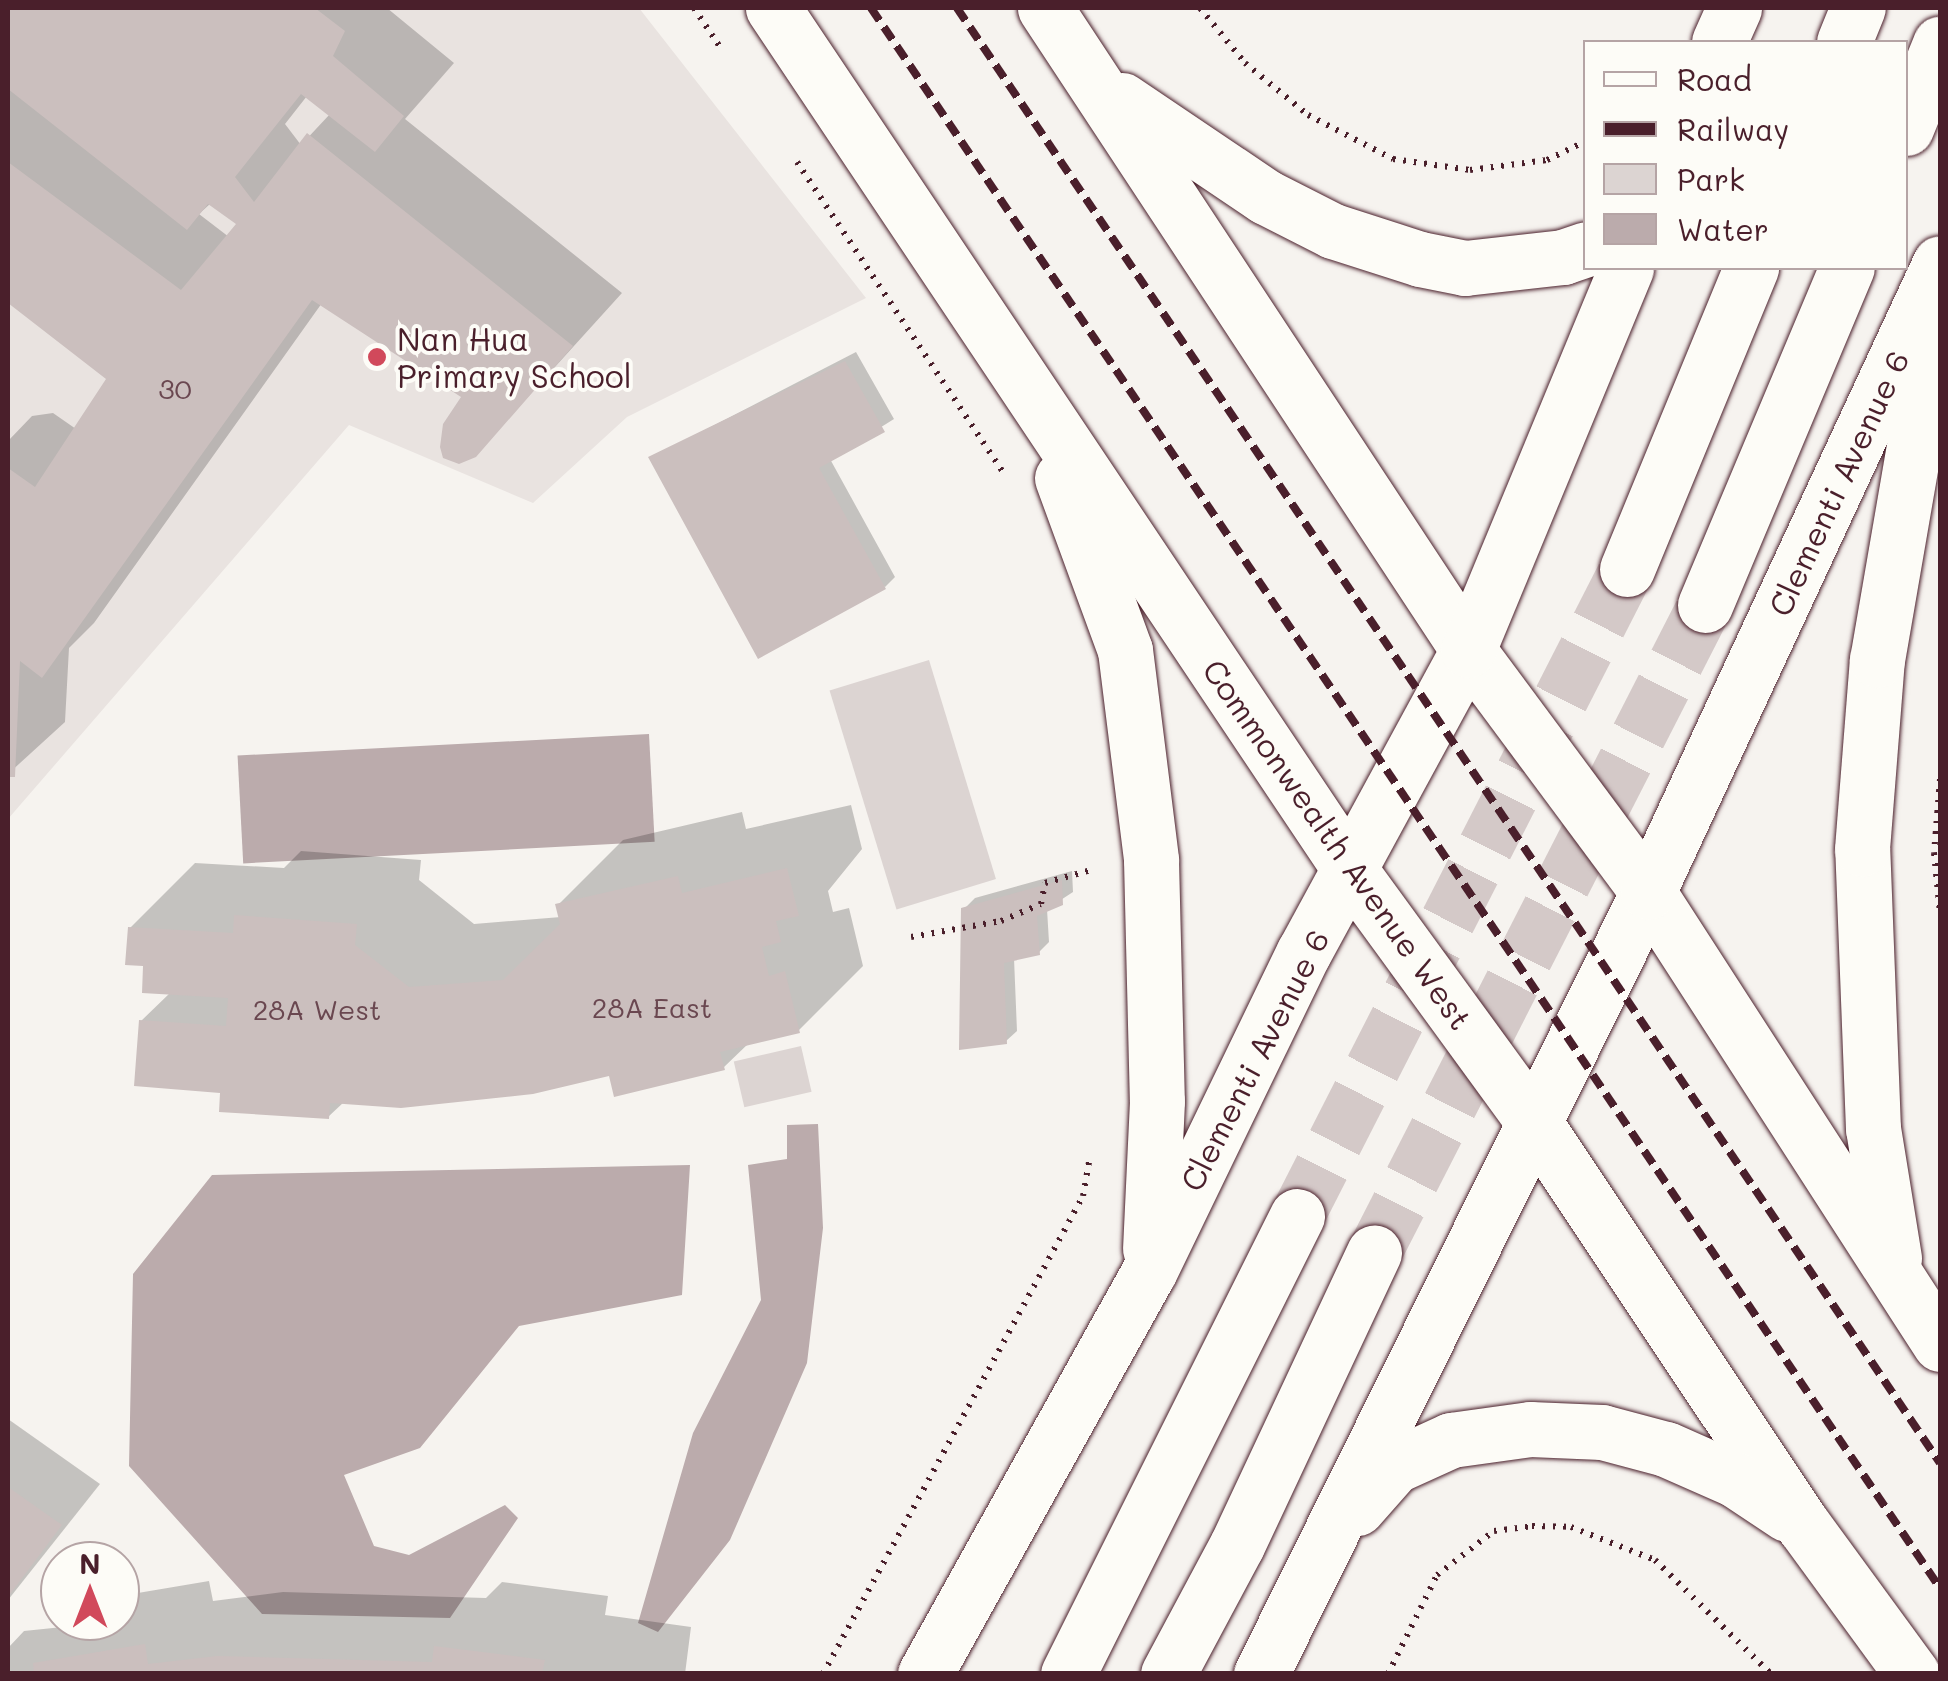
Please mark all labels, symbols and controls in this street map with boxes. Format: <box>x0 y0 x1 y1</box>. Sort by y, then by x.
legend <box>1583 40 1908 270</box>
text: Road <box>1677 59 1752 99</box>
text: Railway <box>1677 109 1789 149</box>
text: Park <box>1677 159 1745 199</box>
text: Water <box>1677 209 1769 249</box>
place label: Nan Hua Primary School <box>397 320 632 395</box>
street label: Clementi Avenue 6 <box>1760 344 1916 622</box>
marker: Nan Hua Primary School <box>366 346 388 368</box>
house number: 30 <box>158 371 192 405</box>
street label: Commonwealth Avenue West <box>1195 652 1481 1036</box>
street label: Clementi Avenue 6 <box>1171 923 1337 1197</box>
house number: 28A East <box>592 990 712 1024</box>
house number: 28A West <box>253 992 381 1026</box>
north arrow <box>40 1541 140 1641</box>
text: N <box>79 1545 101 1581</box>

